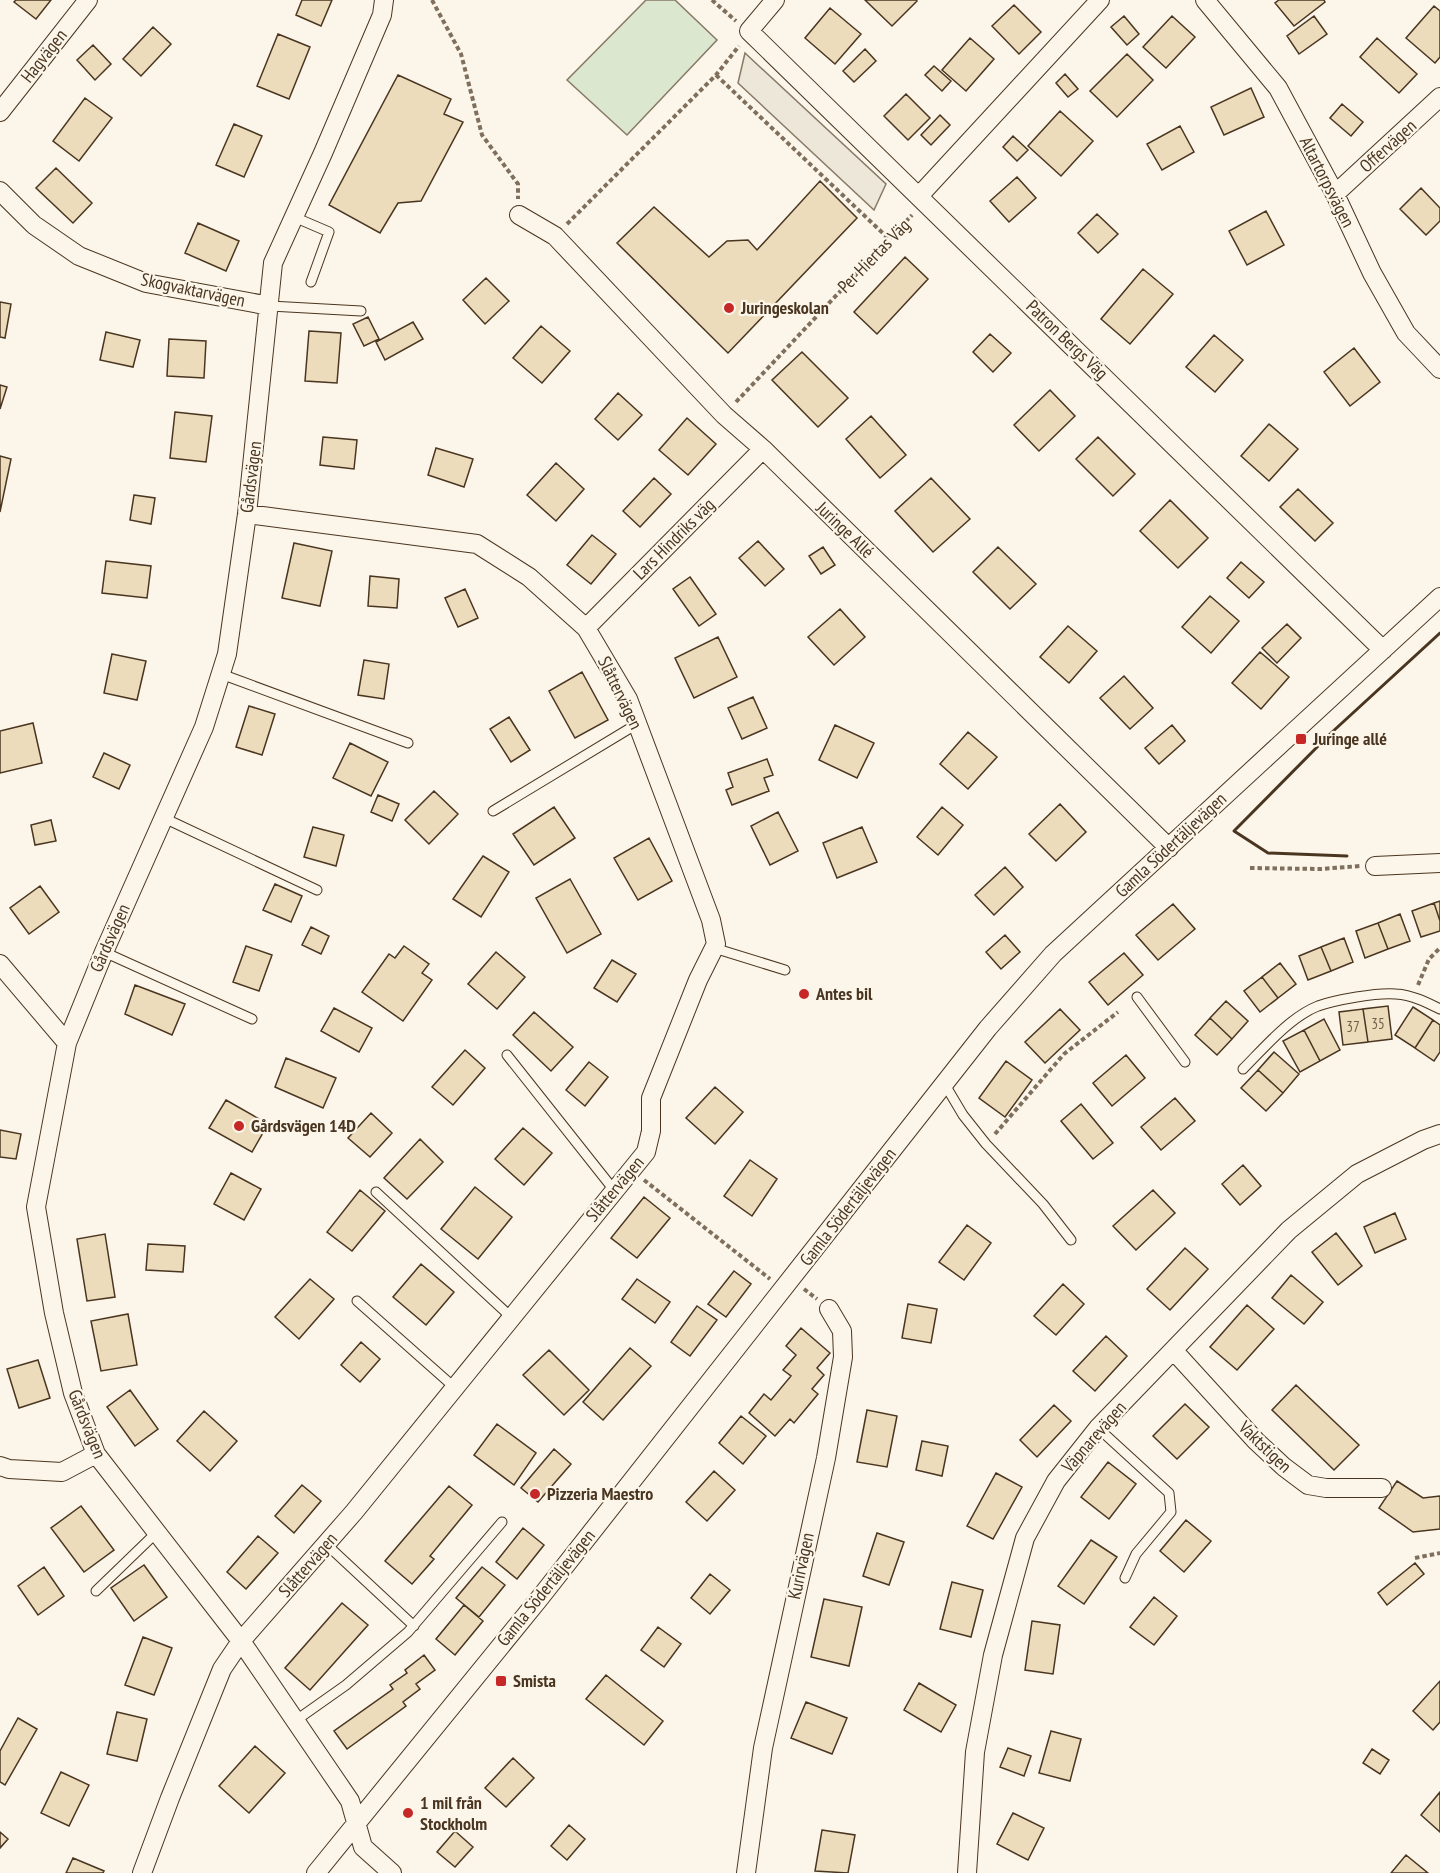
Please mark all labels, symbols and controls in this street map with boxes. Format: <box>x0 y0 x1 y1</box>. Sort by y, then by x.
street label: Hagvägen <box>15 24 72 87</box>
street label: Offervägen <box>1354 114 1421 177</box>
street label: Altartorpsvägen <box>1295 132 1360 231</box>
street label: Per Hiertas Väg <box>833 214 915 298</box>
street label: Skogvaktarvägen <box>139 267 247 312</box>
street label: Patron Bergs Väg <box>1022 295 1113 384</box>
place label: Juringeskolan <box>740 296 829 319</box>
marker: Juringeskolan <box>722 301 736 315</box>
street label: Gårdsvägen <box>235 440 266 514</box>
street label: Lars Hindriks väg <box>628 493 719 584</box>
street label: Juringe Allé <box>811 496 879 563</box>
street label: Slåttervägen <box>593 652 648 733</box>
place label: Juringe allé <box>1312 727 1387 750</box>
marker: Juringe allé <box>1294 732 1308 746</box>
street label: Gamla Södertäljevägen <box>1110 787 1231 902</box>
street label: Gårdsvägen <box>84 900 135 975</box>
place label: Antes bil <box>815 982 873 1005</box>
marker: Antes bil <box>797 987 811 1001</box>
house number: 35 <box>1371 1014 1385 1033</box>
house number: 37 <box>1346 1017 1360 1036</box>
place label: Gårdsvägen 14D <box>251 1114 356 1137</box>
marker: Gårdsvägen 14D <box>232 1119 246 1133</box>
street label: Gamla Södertäljevägen <box>794 1143 901 1270</box>
street label: Slåttervägen <box>581 1151 649 1226</box>
street label: Gårdsvägen <box>63 1386 112 1462</box>
street label: Väpnarevägen <box>1056 1396 1131 1478</box>
street label: Vaktstigen <box>1233 1415 1297 1477</box>
place label: Pizzeria Maestro <box>547 1482 653 1505</box>
marker: Pizzeria Maestro <box>528 1487 542 1501</box>
street label: Gamla Södertäljevägen <box>491 1525 600 1651</box>
street label: Slåttervägen <box>273 1527 342 1602</box>
street label: Kurirvägen <box>782 1531 819 1601</box>
place label: Smista <box>513 1669 556 1692</box>
marker: Smista <box>494 1674 508 1688</box>
place label: 1 mil från Stockholm <box>420 1791 487 1835</box>
marker: 1 mil från Stockholm <box>401 1806 415 1820</box>

